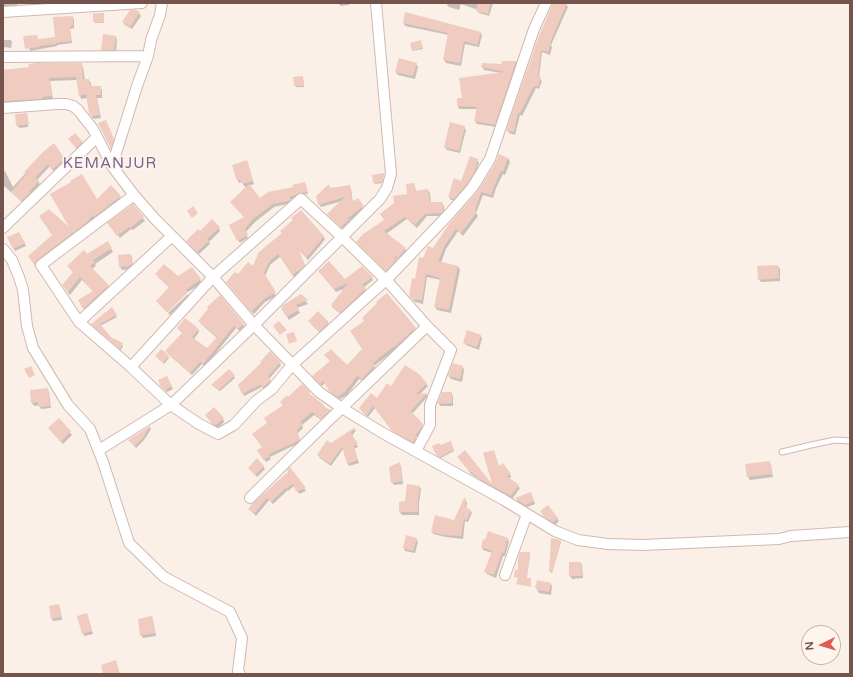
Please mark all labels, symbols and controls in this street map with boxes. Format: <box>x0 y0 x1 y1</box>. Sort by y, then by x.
district label: KEMANJUR <box>63 155 157 173</box>
north arrow <box>801 625 841 665</box>
text: N <box>803 641 816 651</box>

